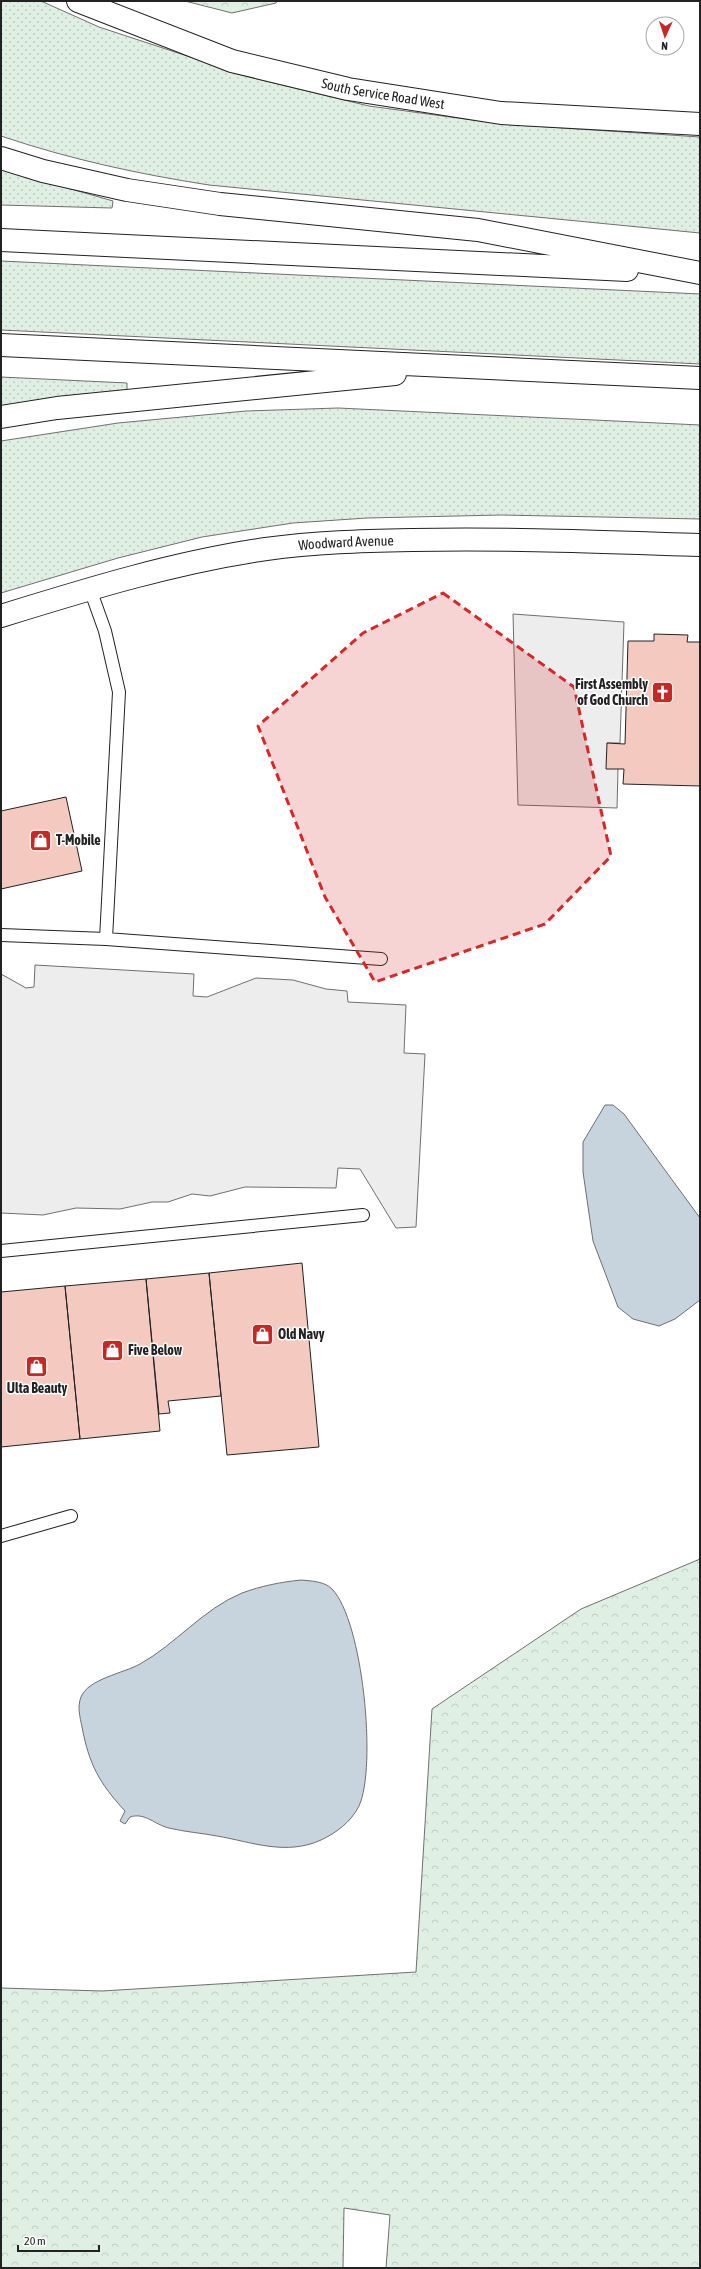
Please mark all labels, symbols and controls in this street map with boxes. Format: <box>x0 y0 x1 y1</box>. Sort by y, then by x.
north arrow <box>645 16 685 56</box>
text: N <box>661 40 668 52</box>
street label: South Service Road West <box>320 75 446 112</box>
street label: Woodward Avenue <box>298 532 394 553</box>
place label: First Assembly of God Church <box>575 676 648 708</box>
church icon: First Assembly of God Church <box>650 679 676 705</box>
shop icon: T-Mobile <box>28 827 54 853</box>
place label: T-Mobile <box>56 832 101 848</box>
shop icon: Old Navy <box>249 1321 275 1347</box>
place label: Old Navy <box>278 1326 325 1342</box>
shop icon: Five Below <box>99 1337 125 1363</box>
place label: Five Below <box>128 1342 183 1358</box>
shop icon: Ulta Beauty <box>24 1353 50 1379</box>
place label: Ulta Beauty <box>7 1380 67 1396</box>
scale bar <box>18 2227 99 2253</box>
text: 20 m <box>24 2234 46 2248</box>

